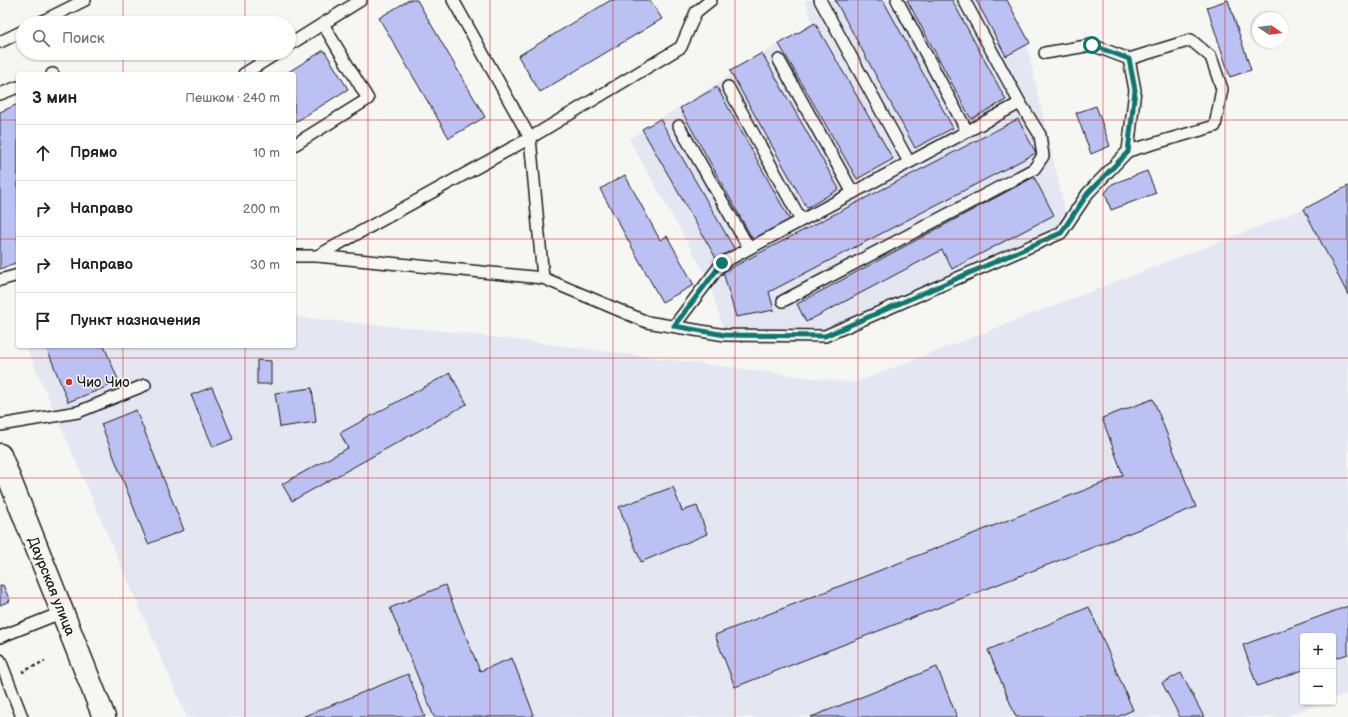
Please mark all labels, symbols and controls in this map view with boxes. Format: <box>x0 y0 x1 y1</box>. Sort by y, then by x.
north arrow <box>1252 12 1288 48</box>
search box <box>16 16 296 60</box>
icon: search <box>30 27 52 49</box>
text: Поиск <box>62 29 105 48</box>
route start <box>1083 36 1101 54</box>
text: 3 мин <box>32 88 77 108</box>
text: Пешком · 240 m <box>185 90 280 106</box>
icon: ahead <box>32 142 54 164</box>
text: Прямо <box>70 143 117 162</box>
text: 10 m <box>253 145 280 161</box>
icon: right <box>32 198 54 220</box>
text: Направо <box>70 199 133 218</box>
text: 200 m <box>243 201 280 217</box>
icon: right <box>32 254 54 276</box>
route end <box>713 254 731 272</box>
text: Направо <box>70 255 133 274</box>
text: 30 m <box>250 257 280 273</box>
icon: arrive <box>32 310 54 332</box>
text: Пункт назначения <box>70 311 201 330</box>
place label: Чио Чио <box>77 374 130 391</box>
marker: Чио Чио <box>64 377 74 387</box>
street label: Даурская улица <box>25 534 80 639</box>
map controls <box>1300 633 1336 705</box>
button: + <box>1300 633 1336 669</box>
button: − <box>1300 669 1336 705</box>

